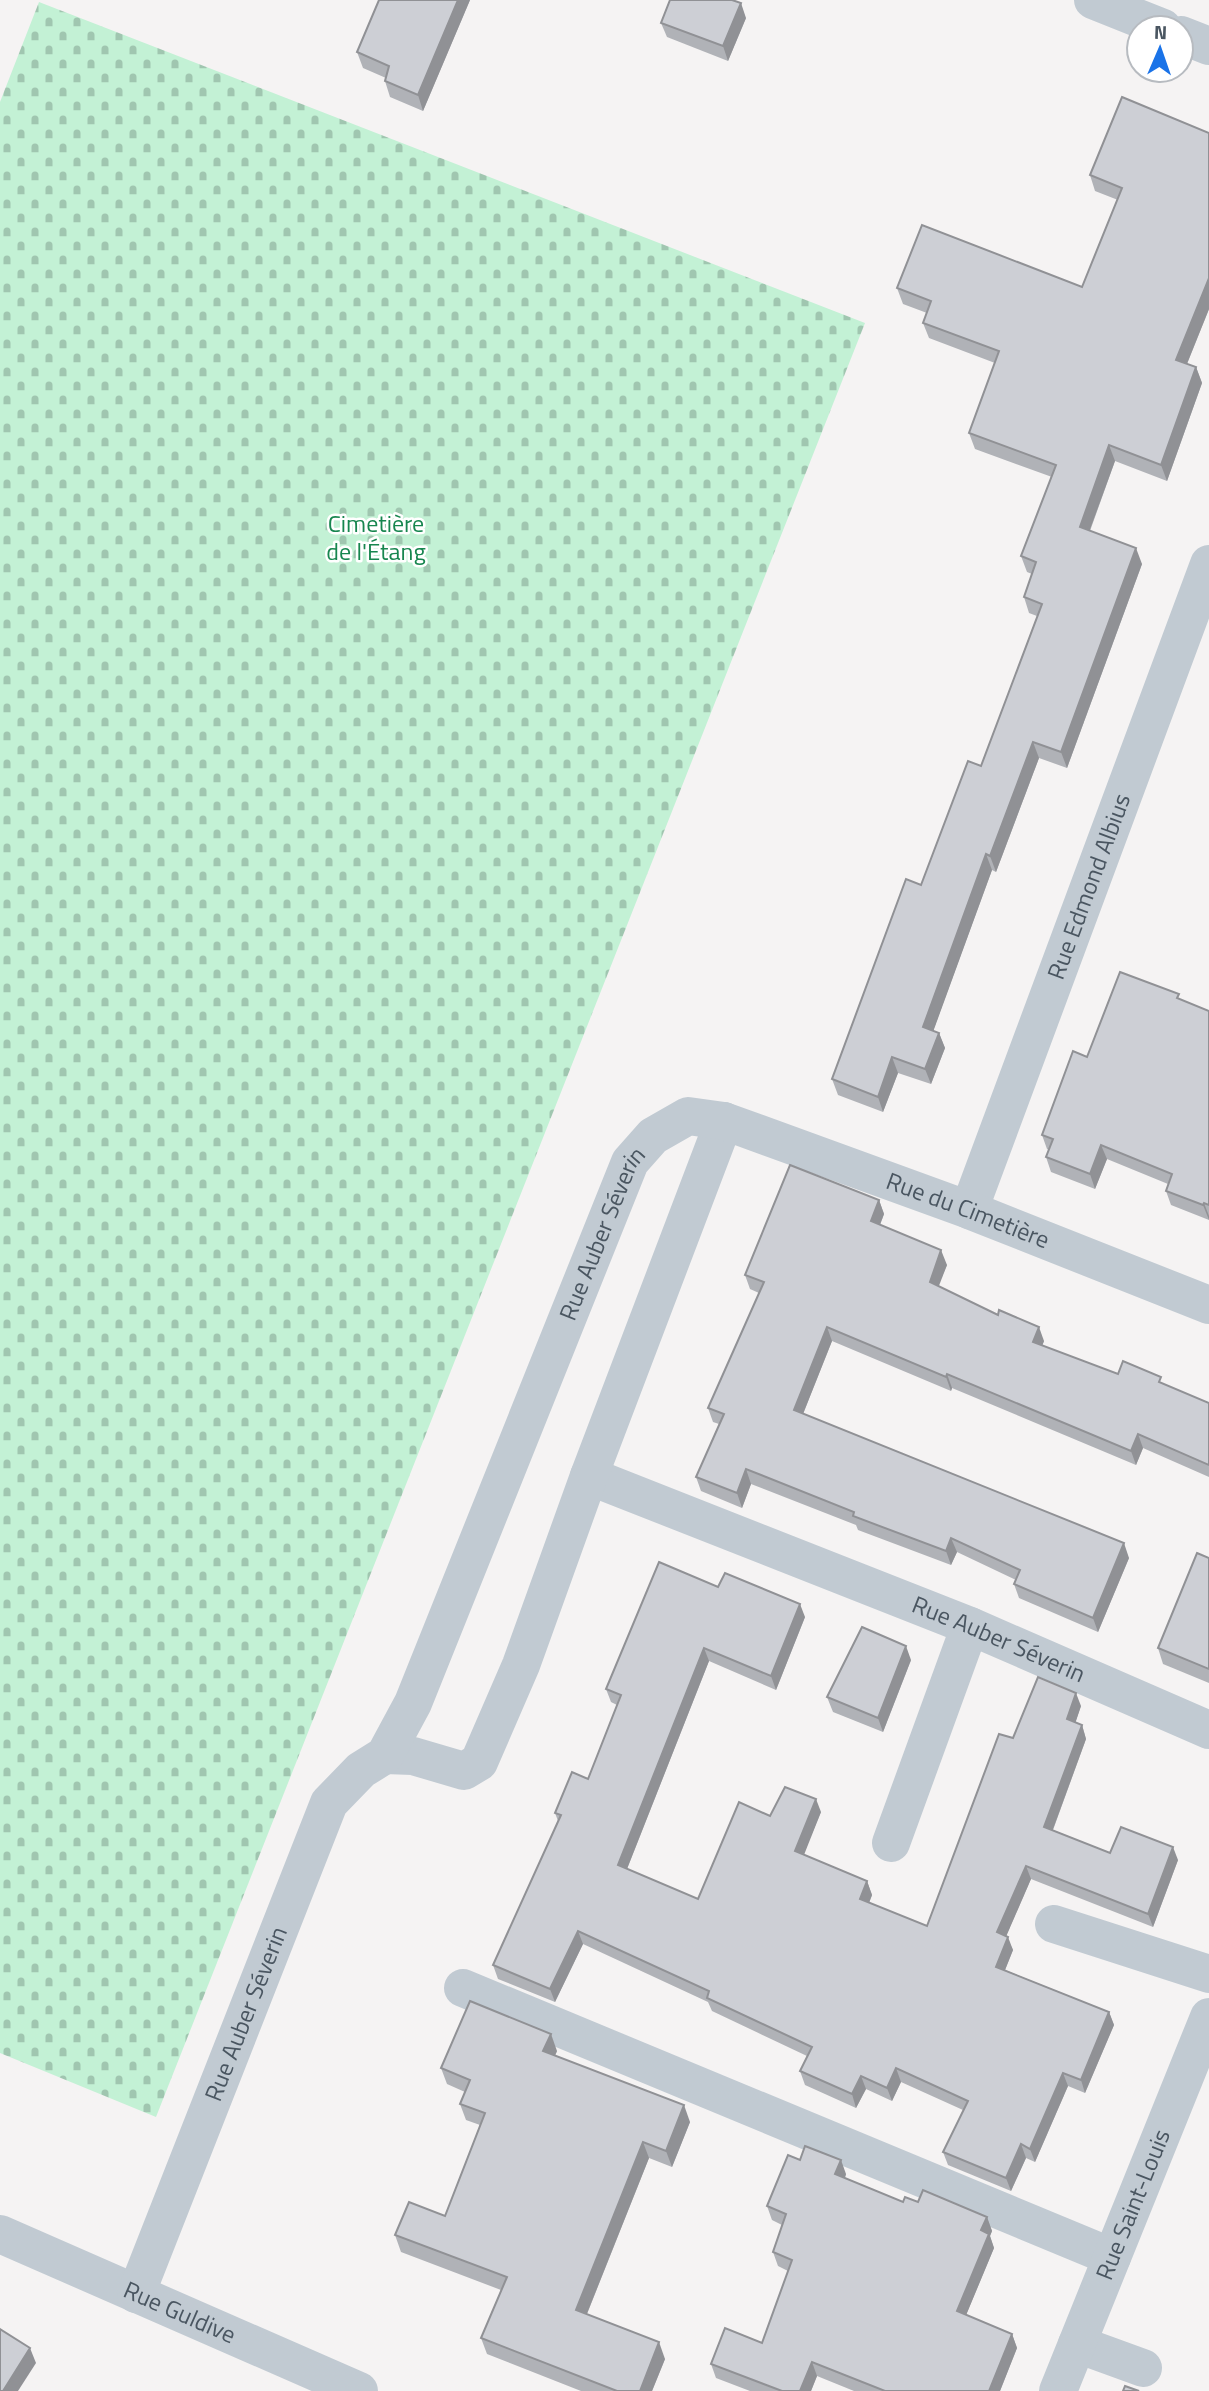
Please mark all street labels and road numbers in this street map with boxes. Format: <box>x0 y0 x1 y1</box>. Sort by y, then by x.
street label: Rue Edmond Albius <box>1037 788 1139 984</box>
street label: Rue Auber Séverin <box>549 1138 653 1326</box>
street label: Rue du Cimetière <box>882 1162 1055 1257</box>
street label: Rue Auber Séverin <box>907 1586 1091 1691</box>
street label: Rue Auber Séverin <box>195 1921 296 2106</box>
street label: Rue Saint-Louis <box>1086 2123 1179 2285</box>
street label: Rue Guldive <box>118 2271 242 2352</box>

